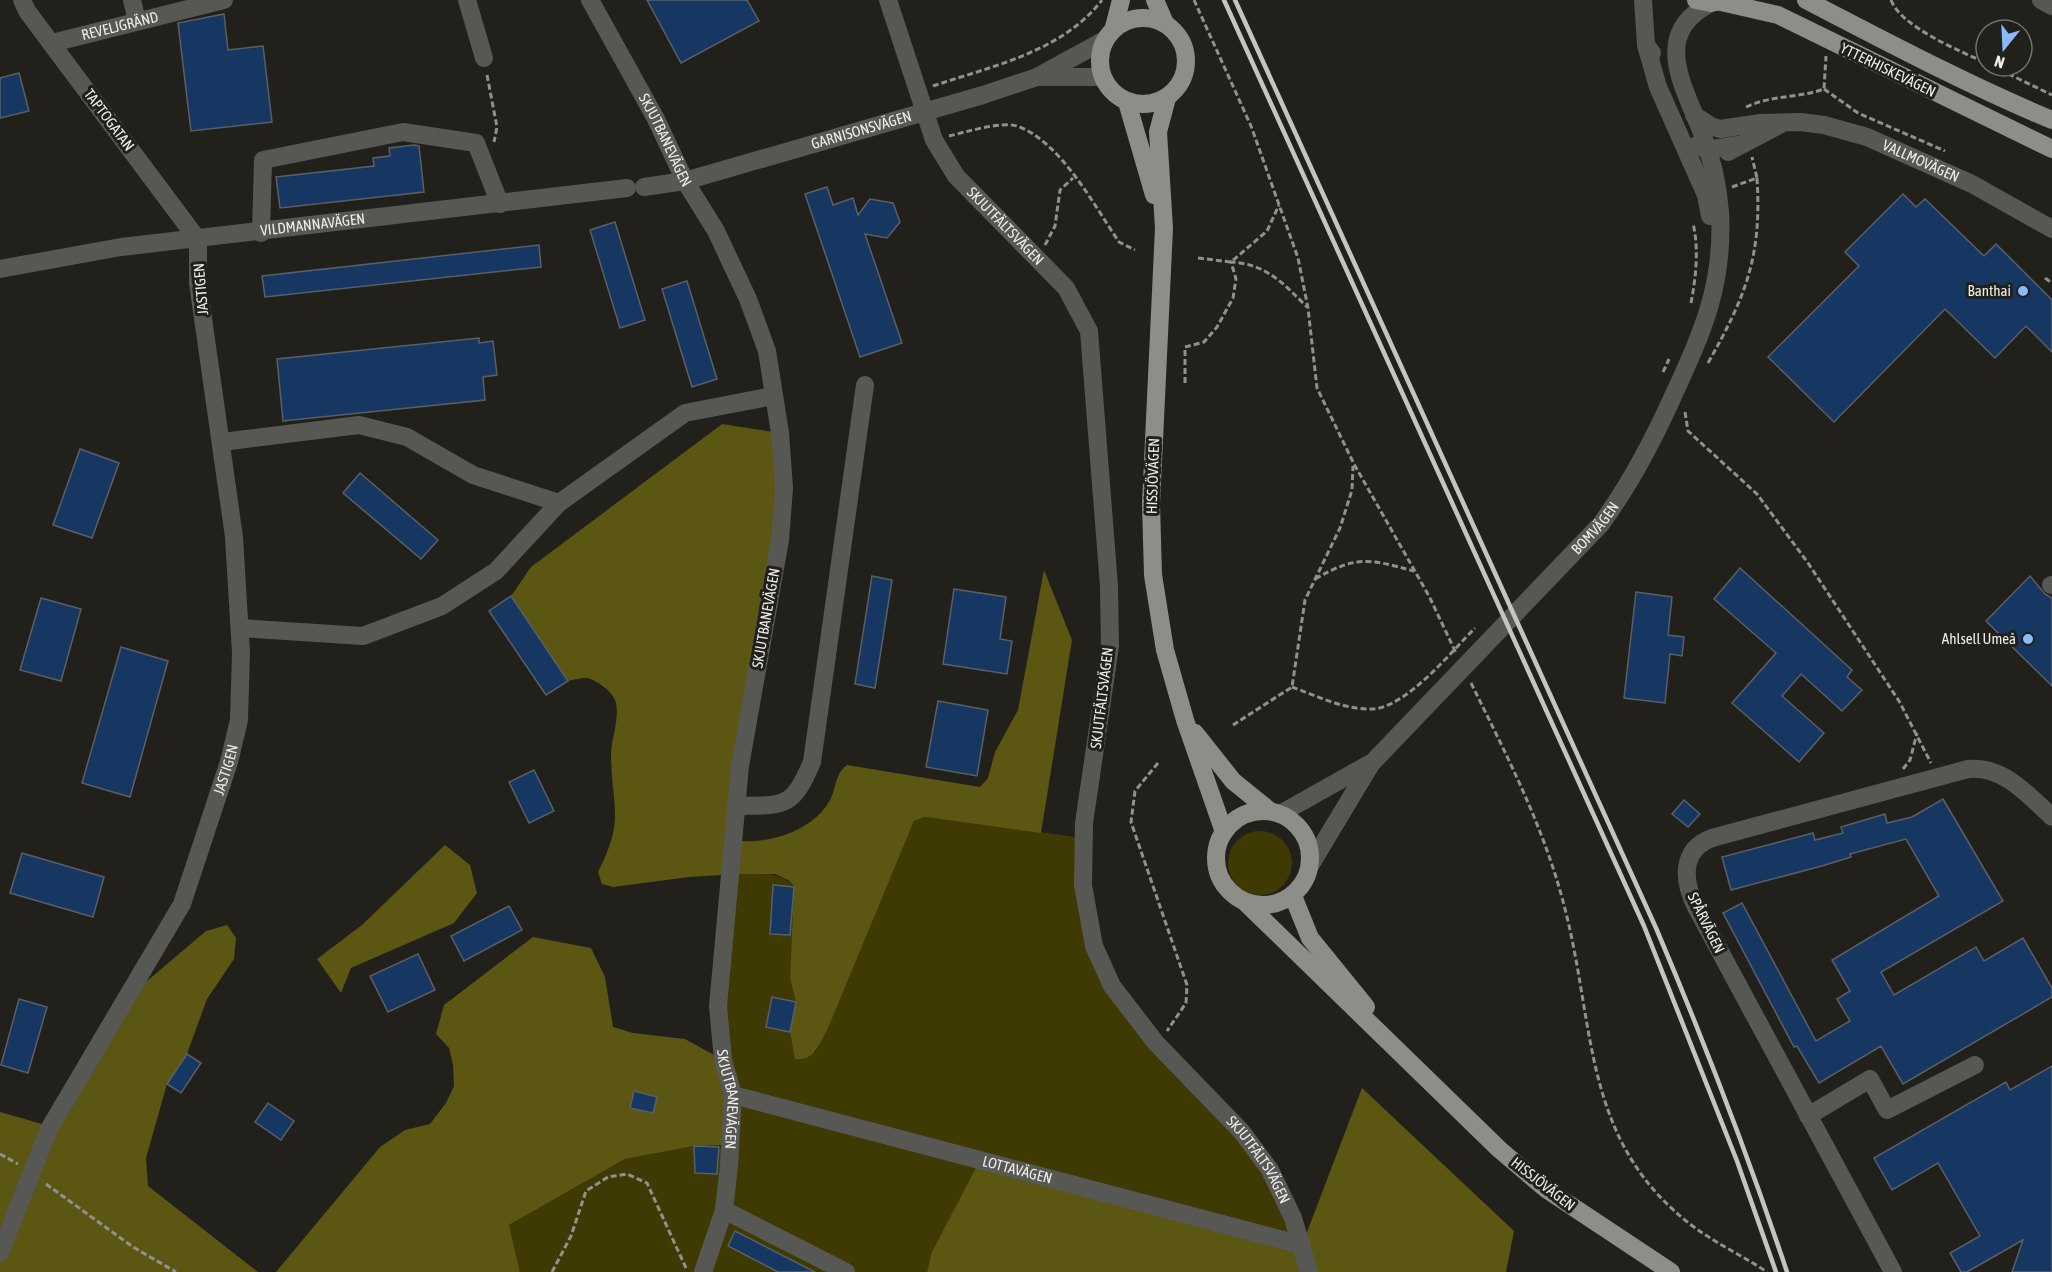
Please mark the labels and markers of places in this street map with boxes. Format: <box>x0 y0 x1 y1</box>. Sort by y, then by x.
place label: Banthai <box>1968 282 2011 299</box>
marker: Banthai <box>2016 284 2030 298</box>
place label: Ahlsell Umeå <box>1942 630 2016 647</box>
marker: Ahlsell Umeå <box>2021 632 2035 646</box>

